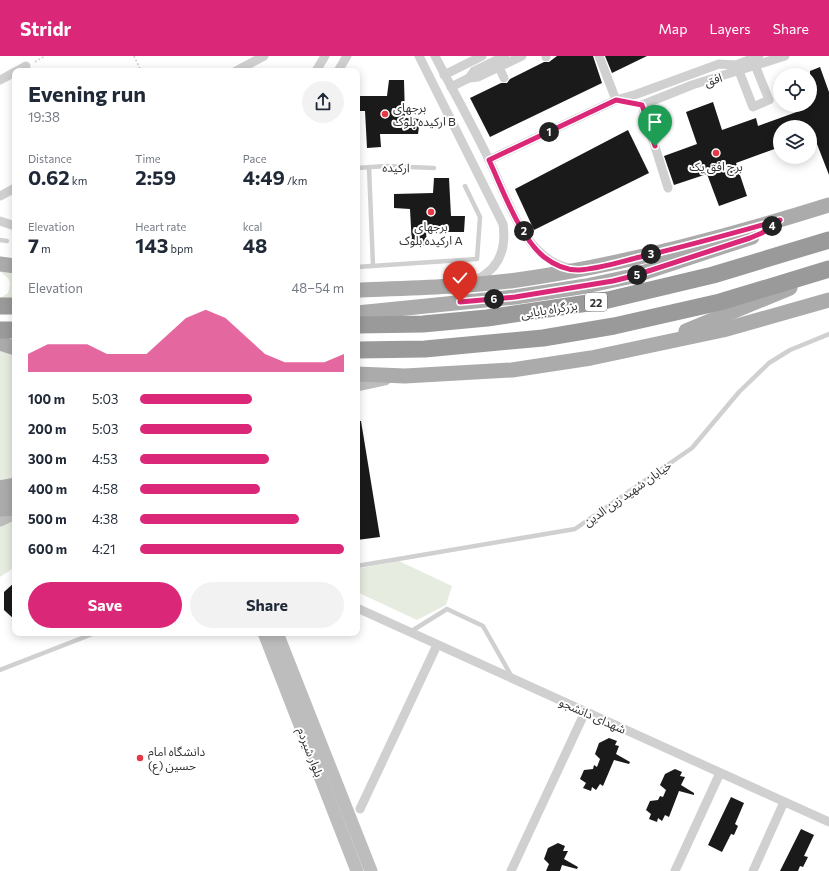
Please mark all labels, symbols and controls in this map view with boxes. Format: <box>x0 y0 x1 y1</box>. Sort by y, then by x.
text: Stridr <box>20 17 71 40</box>
text: Map <box>659 20 687 37</box>
text: Layers <box>709 20 751 37</box>
text: Share <box>773 20 809 37</box>
map controls <box>773 68 817 164</box>
button: locate <box>773 68 817 112</box>
street label: افق <box>702 70 724 90</box>
text: Evening run <box>28 80 146 107</box>
button: share <box>302 81 344 123</box>
place label: برجهای ارکیده بلوک B <box>393 100 456 129</box>
pin <box>638 105 672 146</box>
text: 19:38 <box>28 109 60 125</box>
marker: برجهای ارکیده بلوک B <box>380 109 390 119</box>
icon: arrive <box>644 111 666 133</box>
button: layers <box>773 120 817 164</box>
pin: 1 <box>539 122 559 142</box>
text: 1 <box>547 125 551 138</box>
marker: برج افق یک <box>711 148 721 158</box>
text: Distance <box>28 152 72 165</box>
text: Time <box>135 152 161 165</box>
text: Pace <box>243 152 267 165</box>
place label: برج افق یک <box>689 159 743 176</box>
street label: ارکیده <box>382 160 410 175</box>
text: 0.62 <box>28 165 70 189</box>
text: 2:59 <box>135 165 176 189</box>
text: 4:49 <box>243 165 285 189</box>
text: km <box>70 174 87 187</box>
text: /km <box>285 174 307 187</box>
marker: برجهای ارکیده بلوک A <box>426 207 436 217</box>
pin: 4 <box>762 216 782 236</box>
place label: برجهای ارکیده بلوک A <box>399 219 463 248</box>
text: 4 <box>769 219 775 232</box>
text: Elevation <box>28 220 74 233</box>
text: Heart rate <box>135 220 186 233</box>
text: kcal <box>243 220 262 233</box>
pin: 2 <box>514 221 534 241</box>
text: 2 <box>521 224 527 237</box>
text: 7 <box>28 233 39 257</box>
text: 143 <box>135 233 168 257</box>
text: 48 <box>243 233 267 257</box>
text: m <box>39 242 51 255</box>
text: bpm <box>168 242 193 255</box>
pin: 3 <box>641 244 661 264</box>
text: 3 <box>648 247 654 260</box>
pin <box>443 261 477 302</box>
pin: 5 <box>627 265 647 285</box>
icon: check <box>449 267 471 289</box>
text: 5 <box>634 268 640 281</box>
text: Elevation <box>28 280 83 296</box>
text: 48–54 m <box>292 280 344 296</box>
pin: 6 <box>484 289 504 309</box>
text: 6 <box>491 292 497 305</box>
road number: 22 <box>585 293 607 311</box>
street label: بزرگراه بابایی <box>520 298 579 321</box>
text: 100 m <box>28 391 65 407</box>
text: 5:03 <box>92 391 118 407</box>
text: 200 m <box>28 421 66 437</box>
text: 5:03 <box>92 421 118 437</box>
text: 300 m <box>28 451 67 467</box>
text: 4:53 <box>92 451 118 467</box>
street label: خیابان شهید زین الدین <box>580 457 674 530</box>
text: 400 m <box>28 481 67 497</box>
text: 4:58 <box>92 481 118 497</box>
text: 500 m <box>28 511 67 527</box>
text: 4:38 <box>92 511 118 527</box>
text: 600 m <box>28 541 67 557</box>
text: 4:21 <box>92 541 116 557</box>
button: Save <box>28 582 182 628</box>
button: Share <box>190 582 344 628</box>
street label: شهدای دانشجو <box>557 694 628 737</box>
street label: بلوار شیردم <box>292 725 327 780</box>
place label: دانشگاه امام حسین (ع) <box>148 744 205 775</box>
marker: دانشگاه امام حسین (ع) <box>135 753 145 763</box>

